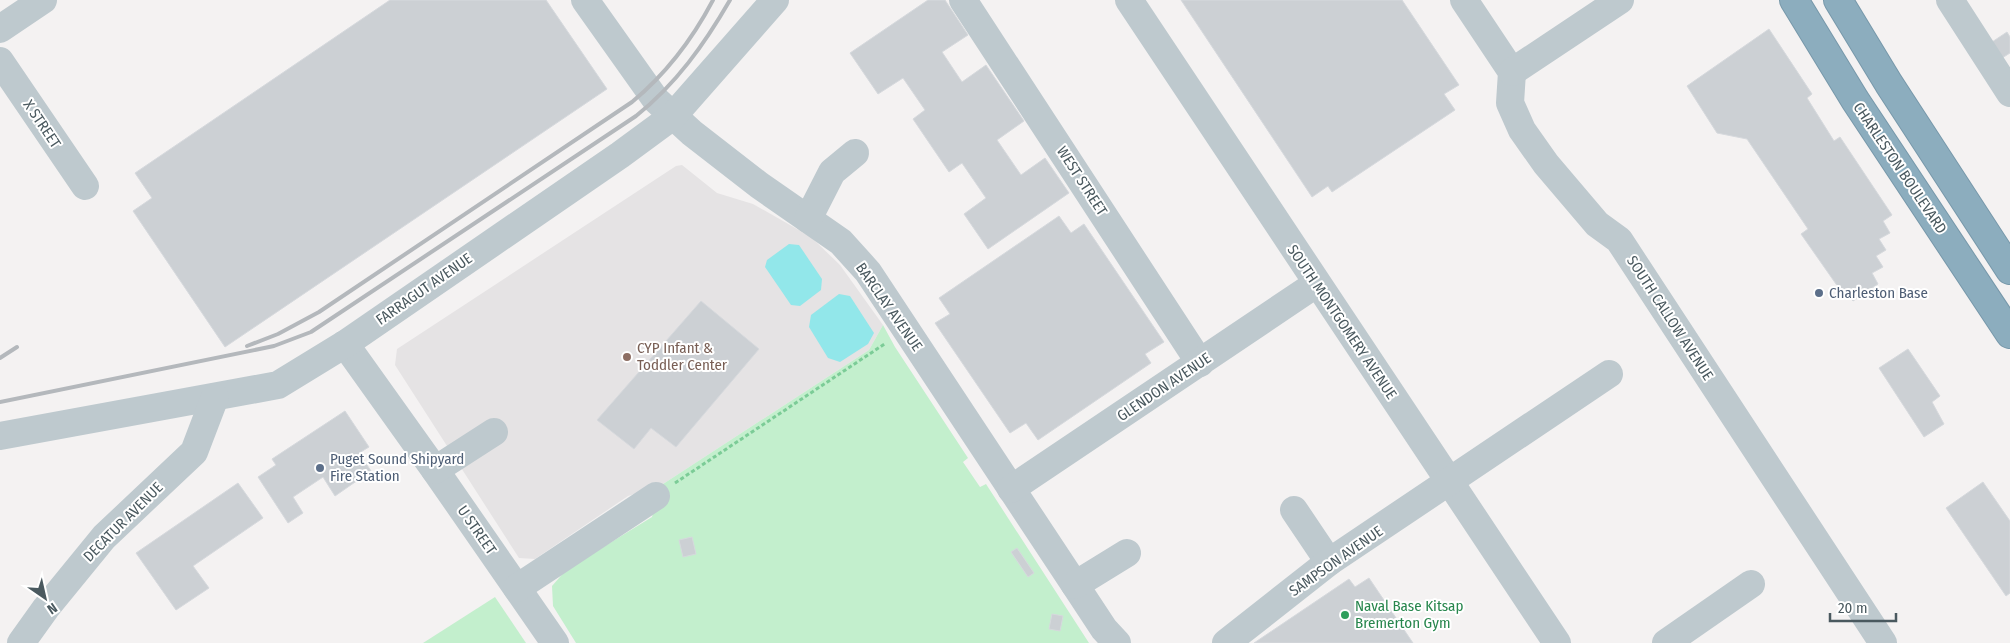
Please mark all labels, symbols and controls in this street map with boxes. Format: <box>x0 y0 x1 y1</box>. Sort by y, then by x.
street label: X STREET <box>19 97 65 151</box>
street label: CHARLESTON BOULEVARD <box>1849 99 1951 237</box>
street label: WEST STREET <box>1053 143 1111 219</box>
street label: SOUTH MONTGOMERY AVENUE <box>1284 241 1400 403</box>
street label: FARRAGUT AVENUE <box>373 249 475 329</box>
street label: SOUTH CALLOW AVENUE <box>1623 252 1717 384</box>
street label: BARCLAY AVENUE <box>852 259 926 355</box>
place label: Charleston Base <box>1829 284 1928 302</box>
marker: Charleston Base <box>1813 287 1825 299</box>
place label: CYP Infant & Toddler Center <box>637 339 728 374</box>
street label: GLENDON AVENUE <box>1114 349 1214 425</box>
marker: CYP Infant & Toddler Center <box>621 351 633 363</box>
place label: Puget Sound Shipyard Fire Station <box>330 450 464 485</box>
marker: Puget Sound Shipyard Fire Station <box>314 462 326 474</box>
street label: DECATUR AVENUE <box>79 478 167 566</box>
street label: U STREET <box>454 502 500 558</box>
street label: SAMPSON AVENUE <box>1286 522 1386 600</box>
north arrow <box>20 573 70 623</box>
scale bar <box>1830 590 1896 622</box>
place label: Naval Base Kitsap Bremerton Gym <box>1355 597 1463 632</box>
text: N <box>44 599 60 618</box>
text: 20 m <box>1838 599 1868 617</box>
marker: Naval Base Kitsap Bremerton Gym <box>1339 609 1351 621</box>

